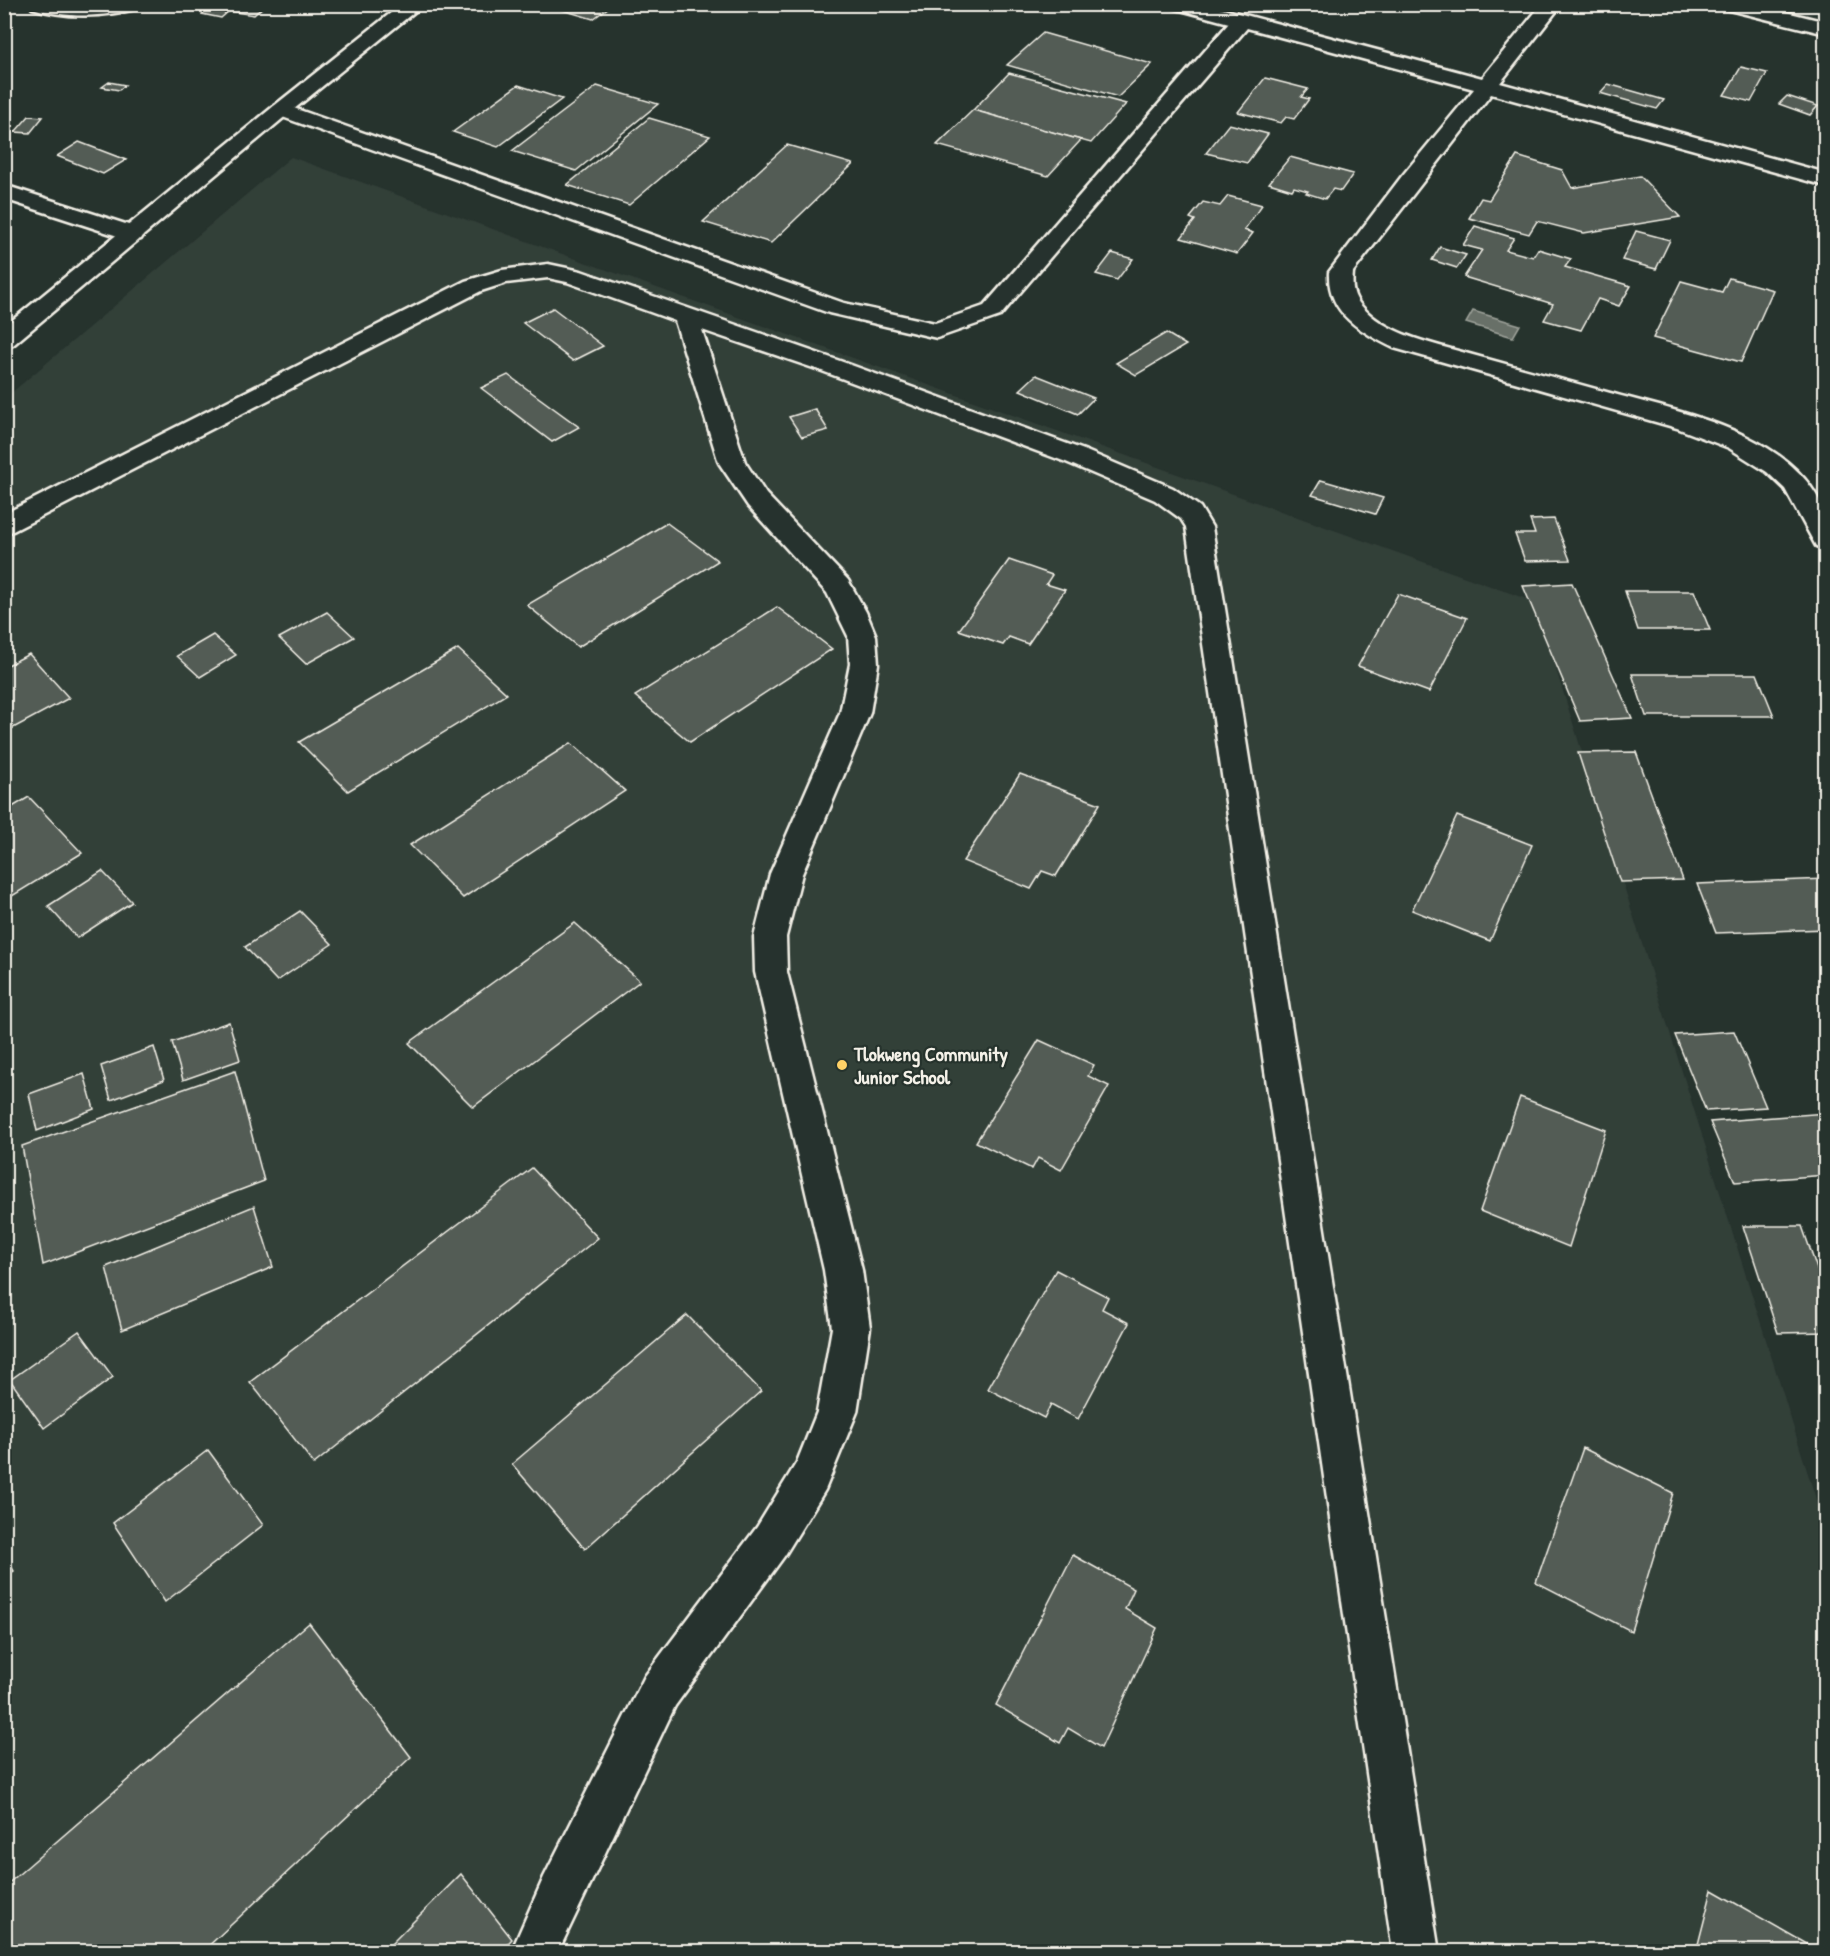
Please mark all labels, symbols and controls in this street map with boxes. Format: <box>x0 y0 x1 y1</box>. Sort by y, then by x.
place label: Tlokweng Community Junior School <box>853 1040 1008 1090</box>
marker: Tlokweng Community Junior School <box>835 1058 849 1072</box>

